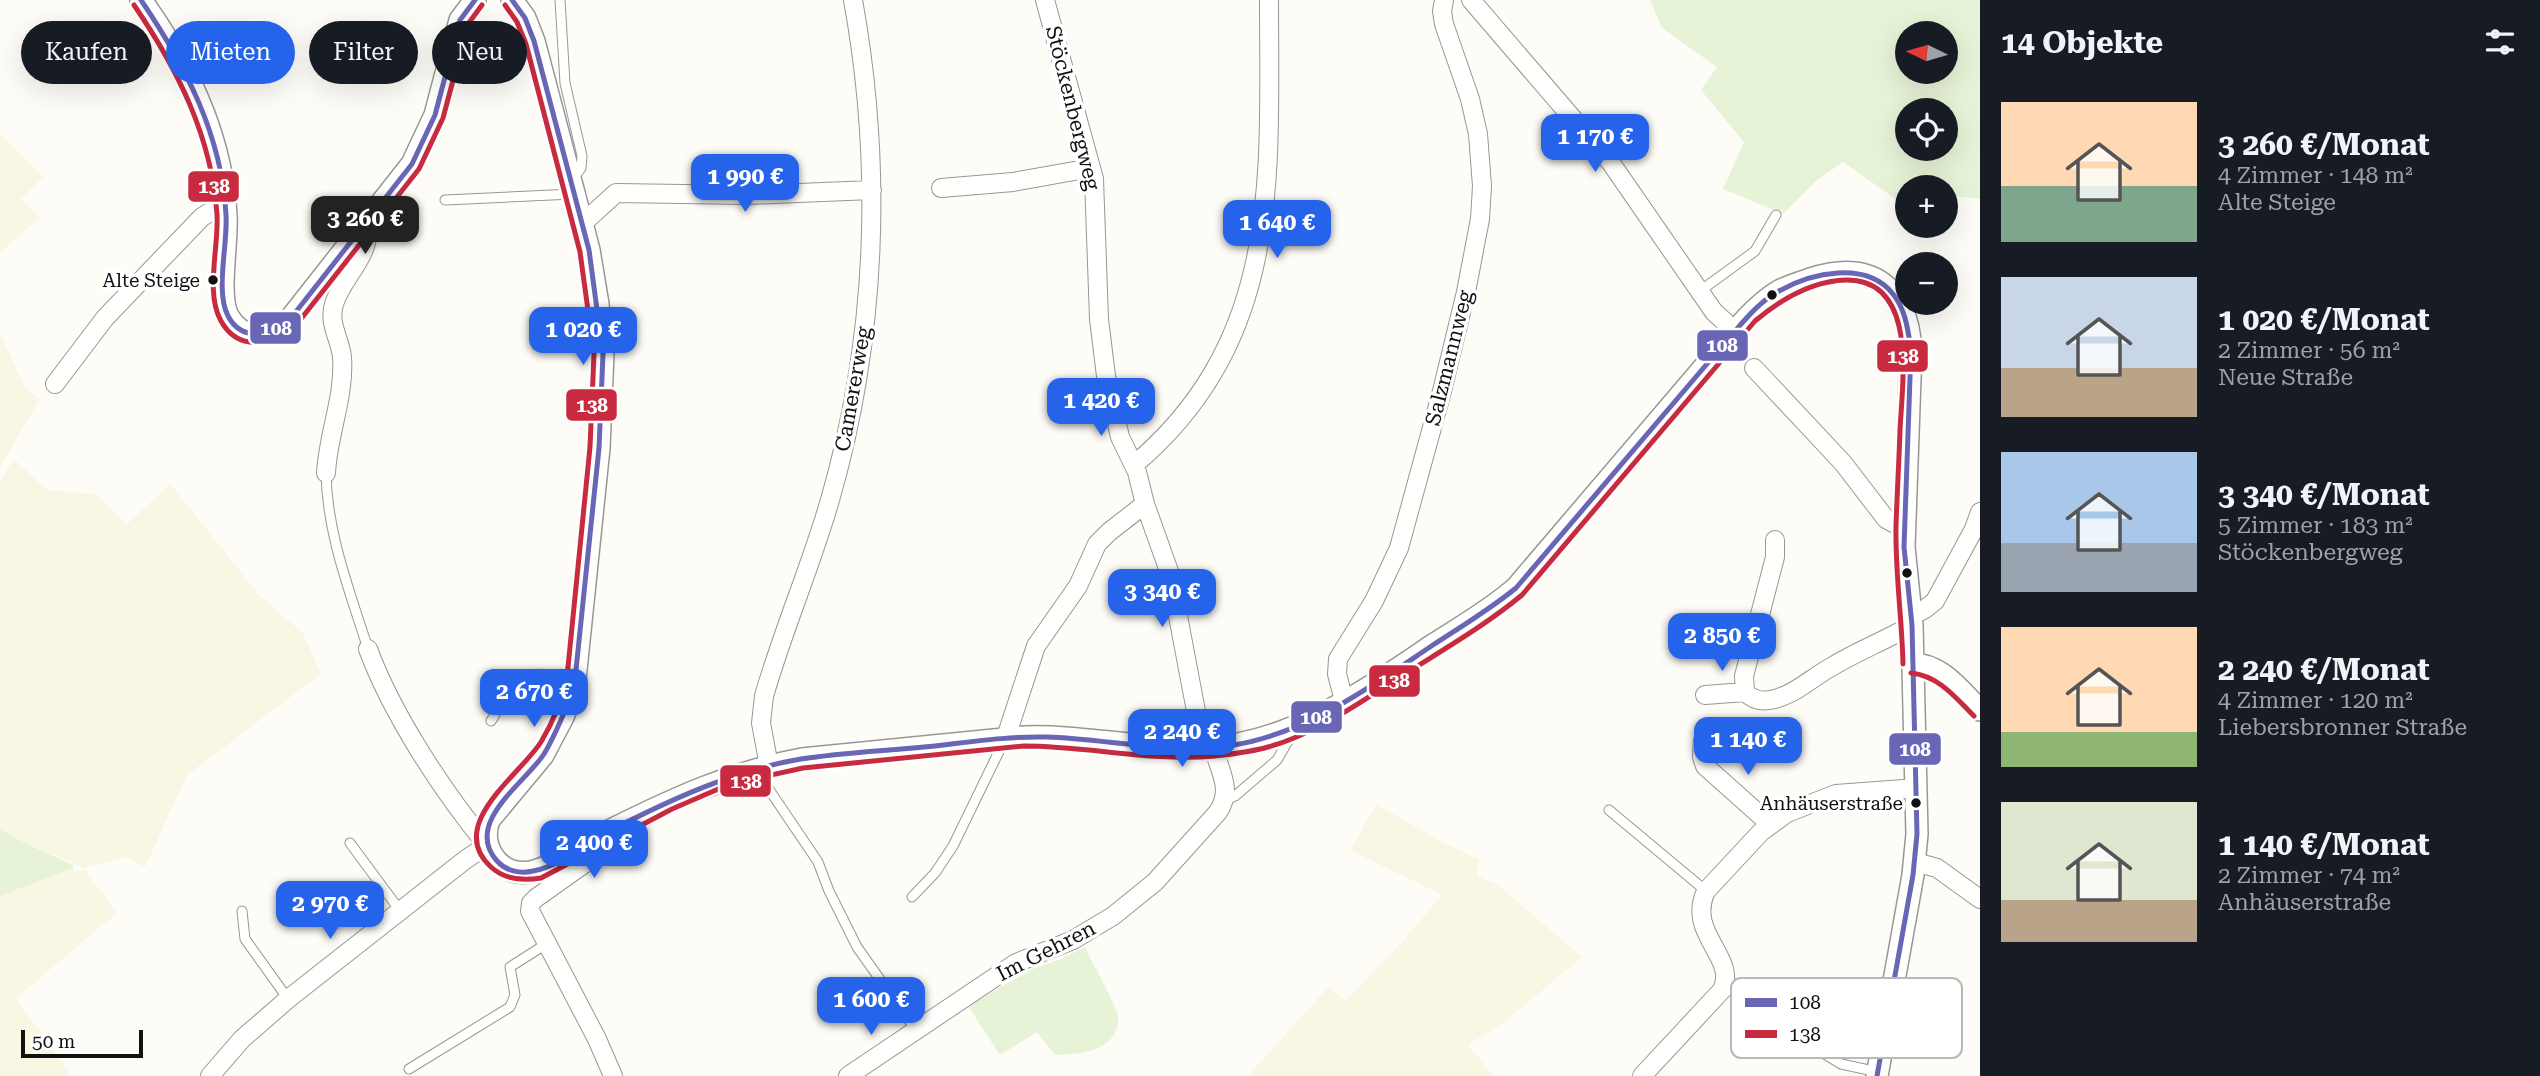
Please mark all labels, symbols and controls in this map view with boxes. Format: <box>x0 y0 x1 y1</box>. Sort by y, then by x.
chip: Kaufen <box>21 21 152 84</box>
chip: Mieten <box>166 21 295 84</box>
chip: Filter <box>309 21 418 84</box>
chip: Neu <box>432 21 527 84</box>
north arrow <box>1895 21 1958 84</box>
map controls <box>1895 21 1958 315</box>
street label: Stöckenbergweg <box>1041 23 1105 193</box>
icon: filters <box>2481 23 2519 61</box>
text: 14 Objekte <box>2001 25 2163 60</box>
button: locate <box>1895 98 1958 161</box>
pin: 1 170 € <box>1530 114 1660 174</box>
text: 1 170 € <box>1557 123 1633 150</box>
text: 3 260 €/Monat <box>2218 127 2430 162</box>
icon: home <box>2057 130 2141 214</box>
pin: 1 990 € <box>680 154 810 214</box>
text: 4 Zimmer · 148 m² <box>2218 162 2413 189</box>
text: 1 990 € <box>707 163 783 190</box>
line badge: 138 <box>187 170 240 203</box>
text: 138 <box>198 175 230 198</box>
button: + <box>1895 175 1958 238</box>
text: Alte Steige <box>2218 189 2336 216</box>
pin: 3 260 € <box>300 196 430 256</box>
pin: 1 640 € <box>1212 201 1342 260</box>
text: 3 260 € <box>327 205 403 232</box>
text: 1 640 € <box>1239 209 1315 236</box>
button: − <box>1895 252 1958 315</box>
place label: Alte Steige <box>103 269 200 292</box>
marker: Alte Steige <box>206 273 220 287</box>
street label: Salzmannweg <box>1421 288 1477 428</box>
unlabelled marker <box>1765 288 1779 302</box>
text: 1 020 €/Monat <box>2218 302 2430 337</box>
icon: home <box>2057 305 2141 389</box>
pin: 1 020 € <box>518 308 648 367</box>
line badge: 108 <box>249 311 302 345</box>
text: 1 020 € <box>545 316 621 343</box>
text: 108 <box>260 317 292 340</box>
street label: Camererweg <box>830 325 876 453</box>
line badge: 108 <box>1696 329 1749 362</box>
text: 108 <box>1706 334 1738 357</box>
text: 2 Zimmer · 56 m² <box>2218 337 2400 364</box>
line badge: 138 <box>1876 339 1929 373</box>
text: 138 <box>1887 345 1919 368</box>
text: Neue Straße <box>2218 364 2353 391</box>
pin: 1 420 € <box>1036 378 1166 438</box>
text: 1 420 € <box>1063 387 1139 414</box>
line badge: 138 <box>565 388 618 422</box>
text: 138 <box>576 394 608 417</box>
text: 3 340 €/Monat <box>2218 477 2430 512</box>
icon: home <box>2057 480 2141 564</box>
text: 5 Zimmer · 183 m² <box>2218 512 2413 539</box>
text: Stöckenbergweg <box>2218 539 2403 566</box>
unlabelled marker <box>1900 566 1914 580</box>
pin: 3 340 € <box>1097 570 1227 629</box>
text: 3 340 € <box>1124 578 1200 605</box>
pin: 2 850 € <box>1657 614 1787 673</box>
text: 2 850 € <box>1684 622 1760 649</box>
text: 2 240 €/Monat <box>2218 652 2430 687</box>
icon: home <box>2057 655 2141 739</box>
line badge: 138 <box>1368 664 1421 698</box>
text: 138 <box>1378 669 1410 692</box>
pin: 2 670 € <box>469 670 599 729</box>
text: 2 670 € <box>496 678 572 705</box>
text: 4 Zimmer · 120 m² <box>2218 687 2413 714</box>
line badge: 108 <box>1290 700 1343 734</box>
text: 108 <box>1300 706 1332 729</box>
pin: 2 240 € <box>1117 710 1247 769</box>
text: Liebersbronner Straße <box>2218 714 2467 741</box>
text: 2 240 € <box>1144 718 1220 745</box>
pin: 1 140 € <box>1683 718 1813 777</box>
text: 1 140 € <box>1710 726 1786 753</box>
line badge: 108 <box>1888 732 1942 766</box>
text: 108 <box>1899 738 1931 761</box>
line badge: 138 <box>719 764 772 798</box>
text: 138 <box>730 770 762 793</box>
place label: Anhäuserstraße <box>1760 792 1903 815</box>
marker: Anhäuserstraße <box>1909 796 1923 810</box>
pin: 2 400 € <box>529 820 659 880</box>
text: 1 140 €/Monat <box>2218 827 2430 862</box>
text: 2 400 € <box>556 829 632 856</box>
icon: home <box>2057 830 2141 914</box>
text: 2 Zimmer · 74 m² <box>2218 862 2400 889</box>
pin: 2 970 € <box>265 881 395 941</box>
text: Anhäuserstraße <box>2218 889 2391 916</box>
text: 2 970 € <box>292 890 368 917</box>
street label: Im Gehren <box>993 916 1100 986</box>
pin: 1 600 € <box>806 978 936 1037</box>
legend <box>1731 978 1962 1058</box>
text: 1 600 € <box>833 986 909 1013</box>
text: 108 <box>1789 991 1821 1014</box>
text: 138 <box>1789 1023 1821 1046</box>
scale bar <box>21 1027 144 1059</box>
text: 50 m <box>32 1030 75 1053</box>

